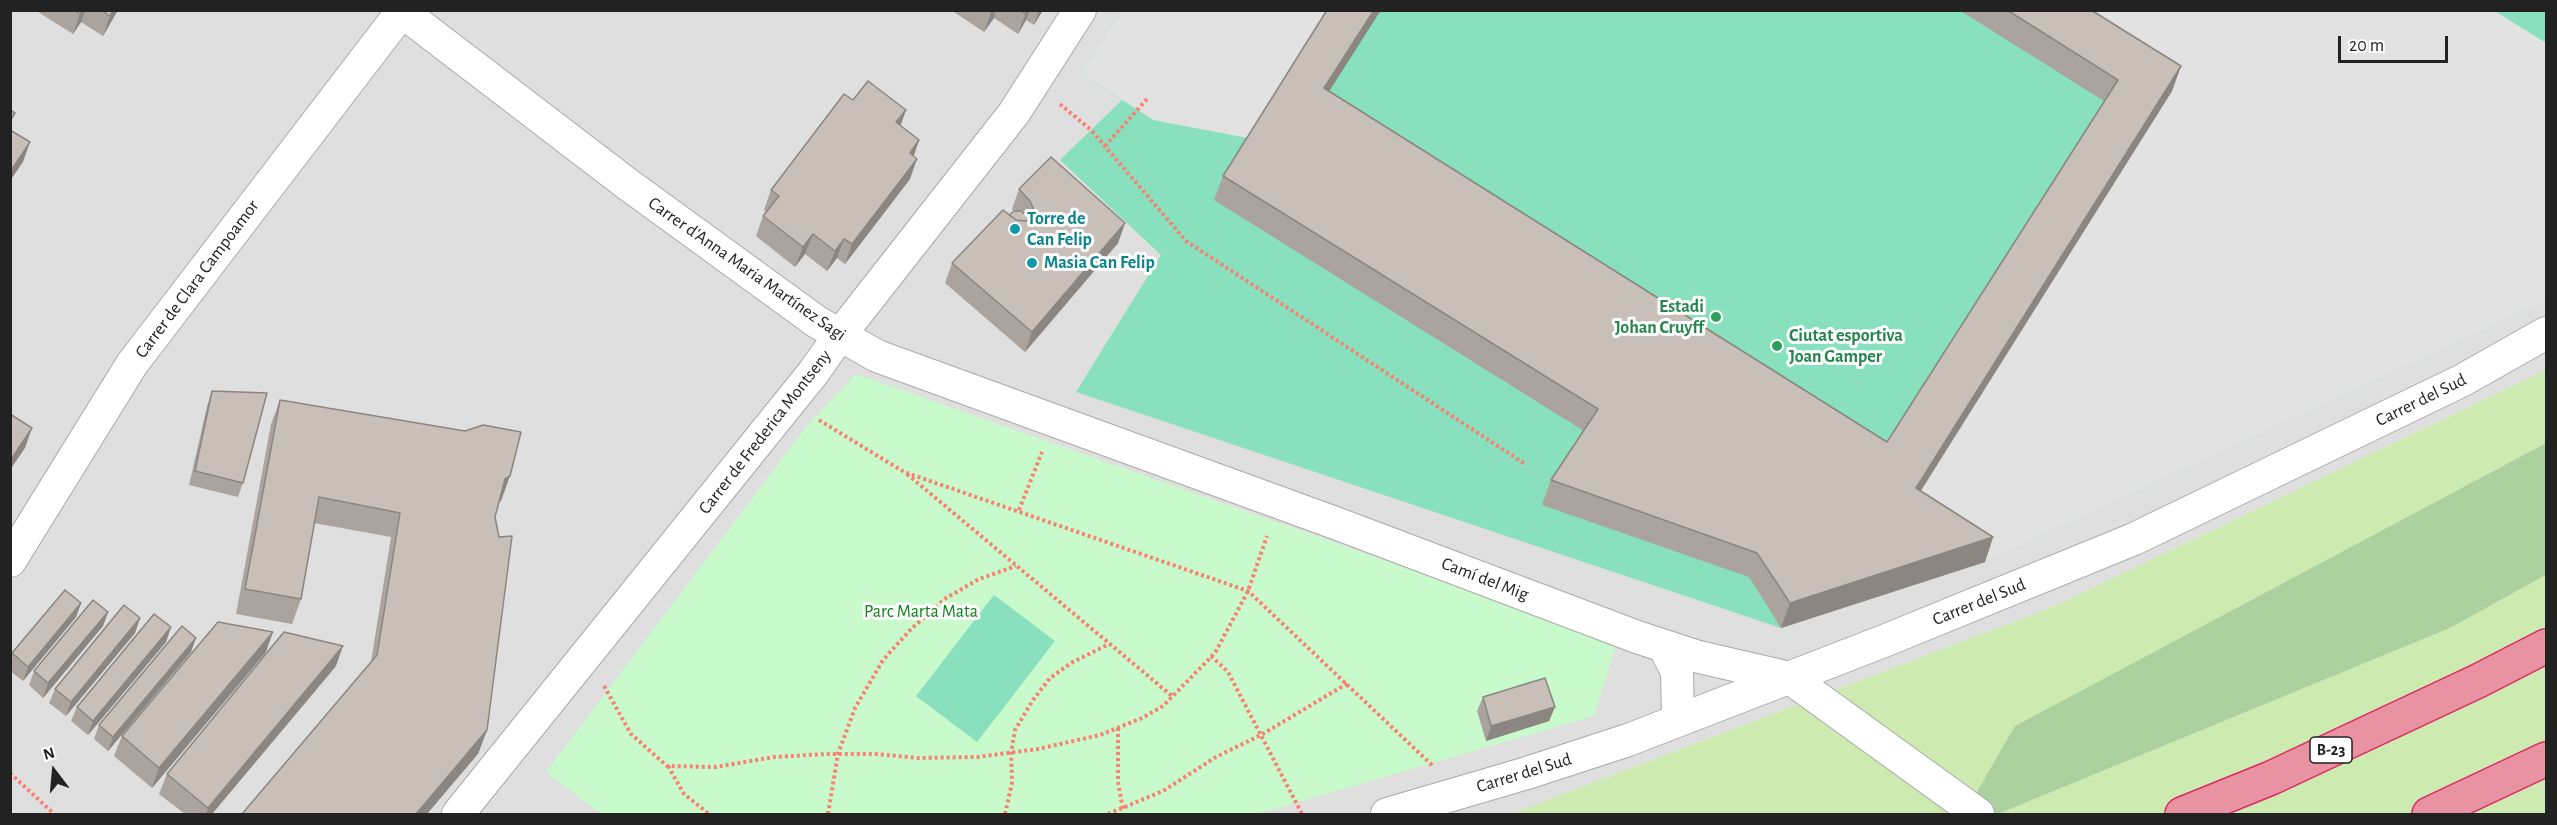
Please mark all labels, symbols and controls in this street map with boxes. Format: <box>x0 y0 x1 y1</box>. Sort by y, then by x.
scale bar <box>2341 24 2450 62</box>
text: 20 m <box>2349 37 2384 55</box>
street label: Carrer d'Anna Maria Martínez Sagi <box>644 192 850 346</box>
street label: Carrer de Clara Campoamor <box>130 196 264 362</box>
place label: Torre de Can Felip <box>1027 208 1092 250</box>
marker: Torre de Can Felip <box>1008 222 1022 236</box>
place label: Masia Can Felip <box>1044 252 1155 274</box>
marker: Masia Can Felip <box>1025 256 1039 270</box>
place label: Estadi Johan Cruyff <box>1615 296 1704 338</box>
marker: Estadi Johan Cruyff <box>1709 310 1723 324</box>
place label: Ciutat esportiva Joan Gamper <box>1789 325 1903 368</box>
marker: Ciutat esportiva Joan Gamper <box>1770 339 1784 353</box>
street label: Carrer de Frederica Montseny <box>694 345 836 519</box>
street label: Carrer del Sud <box>2372 369 2470 431</box>
street label: Camí del Mig <box>1438 553 1532 605</box>
street label: Carrer del Sud <box>1929 574 2029 630</box>
park label: Parc Marta Mata <box>864 601 978 623</box>
road number: B-23 <box>2310 737 2352 763</box>
north arrow <box>24 741 84 801</box>
text: N <box>41 744 57 763</box>
street label: Carrer del Sud <box>1474 748 1574 798</box>

